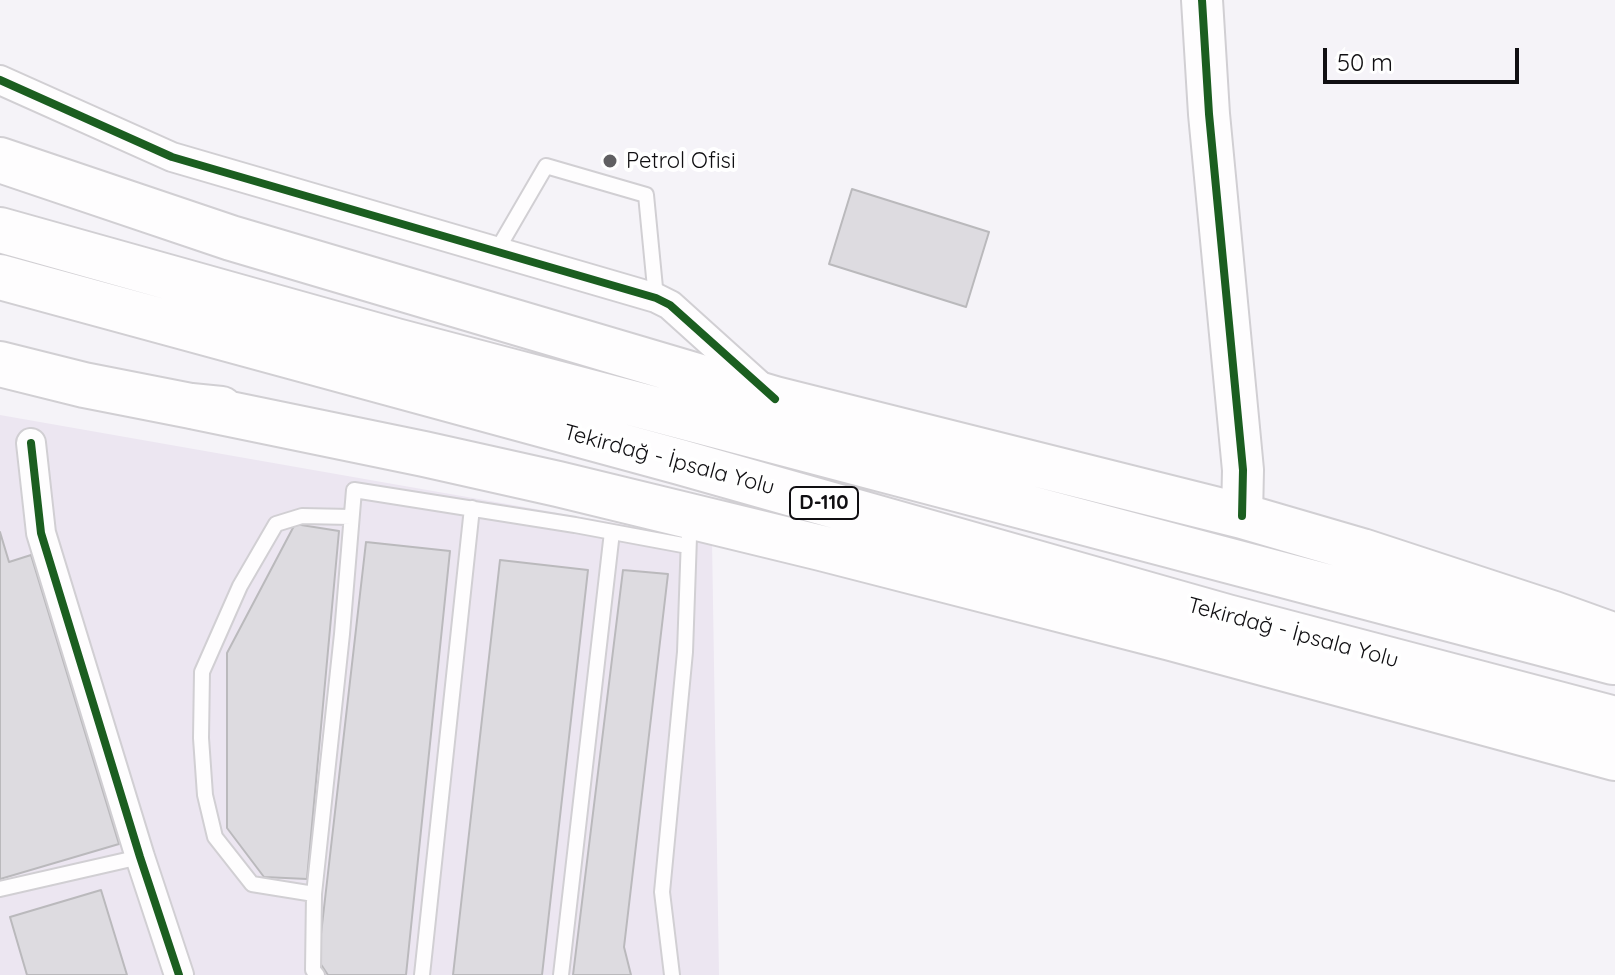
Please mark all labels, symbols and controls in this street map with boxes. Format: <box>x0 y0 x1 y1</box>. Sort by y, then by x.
scale bar <box>1327 32 1523 82</box>
text: 50 m <box>1337 47 1393 77</box>
place label: Petrol Ofisi <box>626 148 736 174</box>
marker: Petrol Ofisi <box>601 152 619 170</box>
street label: Tekirdağ - İpsala Yolu <box>560 419 778 501</box>
road number: D-110 <box>790 487 858 519</box>
street label: Tekirdağ - İpsala Yolu <box>1184 592 1402 674</box>

